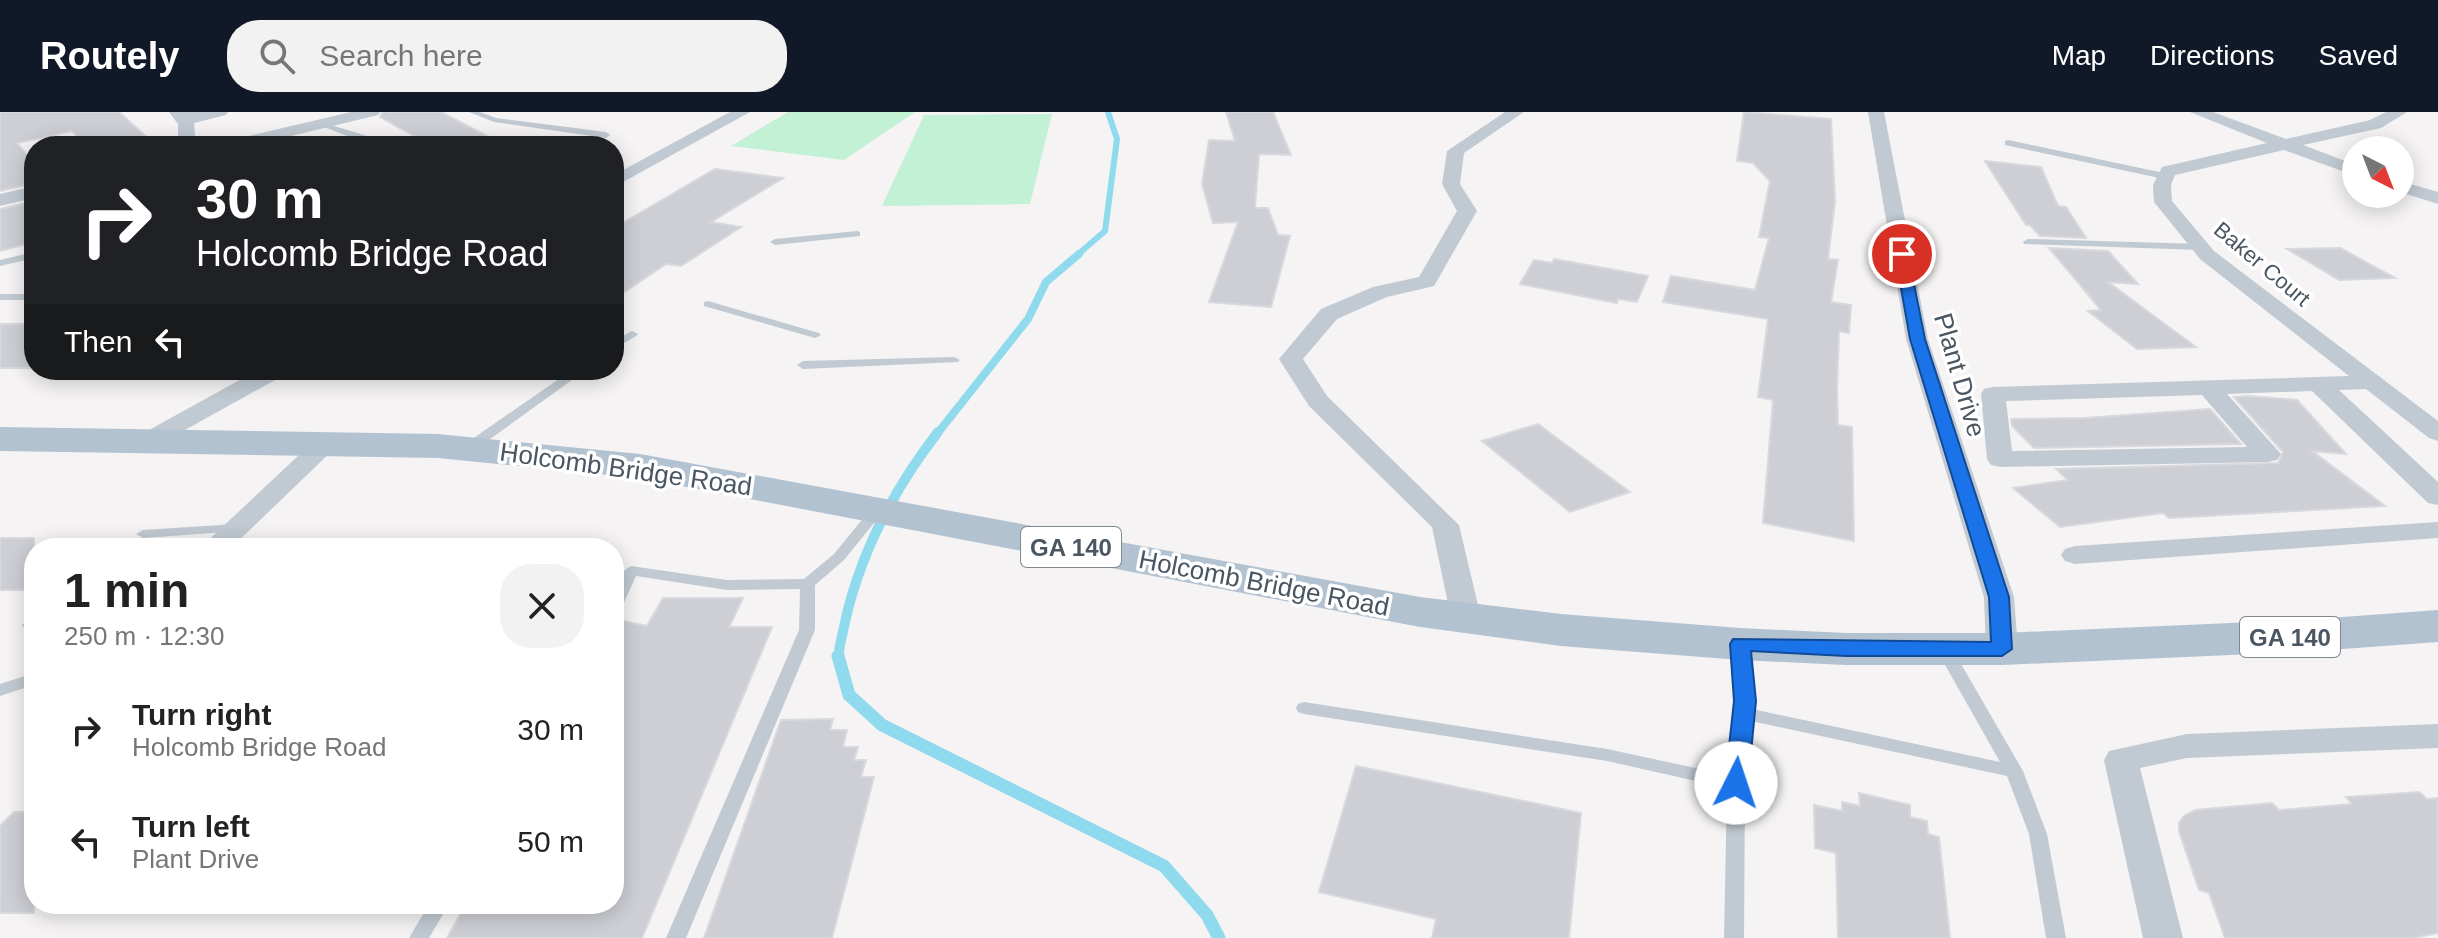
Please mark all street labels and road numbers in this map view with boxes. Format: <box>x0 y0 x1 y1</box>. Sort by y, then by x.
street label: Baker Court <box>2209 217 2315 311</box>
street label: Plant Drive <box>1928 310 1992 440</box>
street label: Holcomb Bridge Road <box>498 436 754 502</box>
road number: GA 140 <box>1021 527 1121 567</box>
street label: Holcomb Bridge Road <box>1136 544 1392 622</box>
road number: GA 140 <box>2240 617 2340 657</box>

